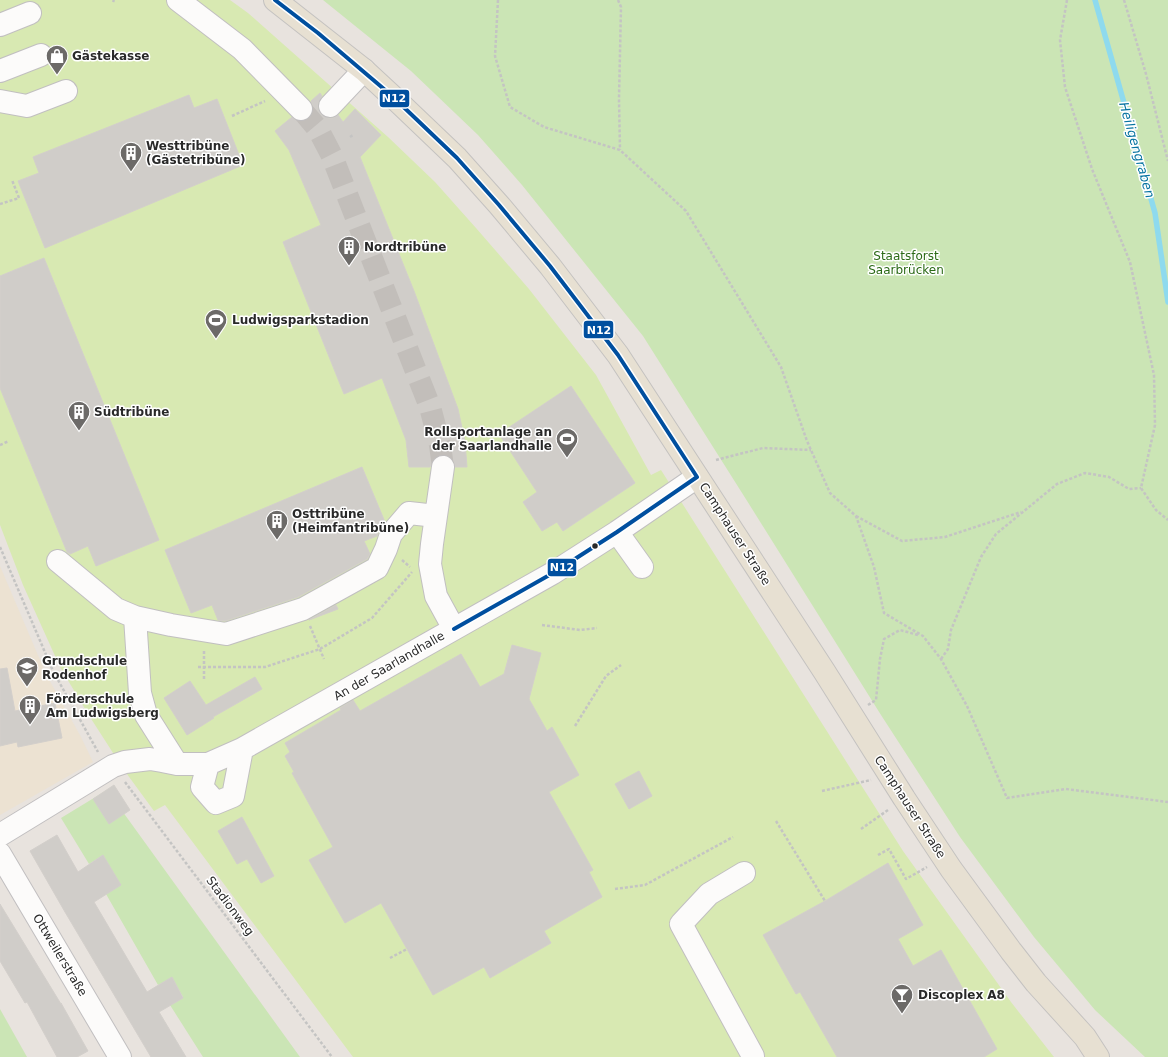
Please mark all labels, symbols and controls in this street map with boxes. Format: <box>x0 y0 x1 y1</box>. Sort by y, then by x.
shop icon: Gästekasse <box>44 43 70 76</box>
place label: Gästekasse <box>72 49 149 63</box>
line badge: N12 <box>379 89 410 108</box>
text: N12 <box>382 92 406 105</box>
water label: Heiligengraben <box>1116 100 1158 200</box>
place label: Westtribüne (Gästetribüne) <box>146 139 246 167</box>
building icon: Westtribüne (Gästetribüne) <box>118 140 144 173</box>
building icon: Nordtribüne <box>336 234 362 267</box>
place label: Nordtribüne <box>364 240 446 254</box>
park label: Staatsforst Saarbrücken <box>868 249 944 277</box>
sports icon: Ludwigsparkstadion <box>203 307 229 340</box>
place label: Ludwigsparkstadion <box>232 313 369 327</box>
line badge: N12 <box>583 320 614 339</box>
text: N12 <box>587 324 611 337</box>
building icon: Südtribüne <box>66 399 92 432</box>
place label: Südtribüne <box>94 405 169 419</box>
place label: Rollsportanlage an der Saarlandhalle <box>424 425 552 453</box>
sports icon: Rollsportanlage an der Saarlandhalle <box>554 426 580 459</box>
street label: Camphauser Straße <box>697 480 773 588</box>
place label: Osttribüne (Heimfantribüne) <box>292 507 409 535</box>
building icon: Osttribüne (Heimfantribüne) <box>264 508 290 541</box>
unlabelled marker <box>590 541 600 551</box>
line badge: N12 <box>547 558 577 577</box>
text: N12 <box>550 561 574 574</box>
street label: An der Saarlandhalle <box>331 629 447 703</box>
place label: Grundschule Rodenhof <box>42 654 127 682</box>
school or university icon: Grundschule Rodenhof <box>14 655 40 688</box>
place label: Förderschule Am Ludwigsberg <box>46 692 159 720</box>
building icon: Förderschule Am Ludwigsberg <box>17 693 43 726</box>
street label: Camphauser Straße <box>872 753 948 861</box>
street label: Stadionweg <box>203 874 257 938</box>
street label: Ottweilerstraße <box>30 911 90 999</box>
bar icon: Discoplex A8 <box>889 982 915 1015</box>
place label: Discoplex A8 <box>918 988 1005 1002</box>

